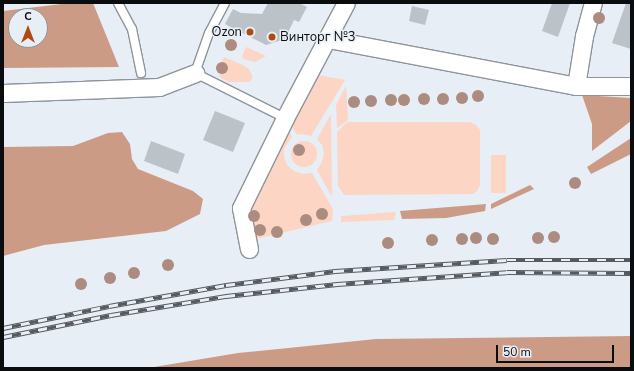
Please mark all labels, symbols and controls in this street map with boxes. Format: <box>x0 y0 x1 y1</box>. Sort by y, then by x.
north arrow <box>8 8 48 48</box>
text: С <box>24 9 32 24</box>
place label: Ozon <box>212 24 242 40</box>
marker: Ozon <box>245 27 255 37</box>
place label: Винторг №3 <box>280 29 356 45</box>
marker: Винторг №3 <box>267 32 277 42</box>
scale bar <box>498 337 616 363</box>
text: 50 m <box>503 344 531 360</box>

